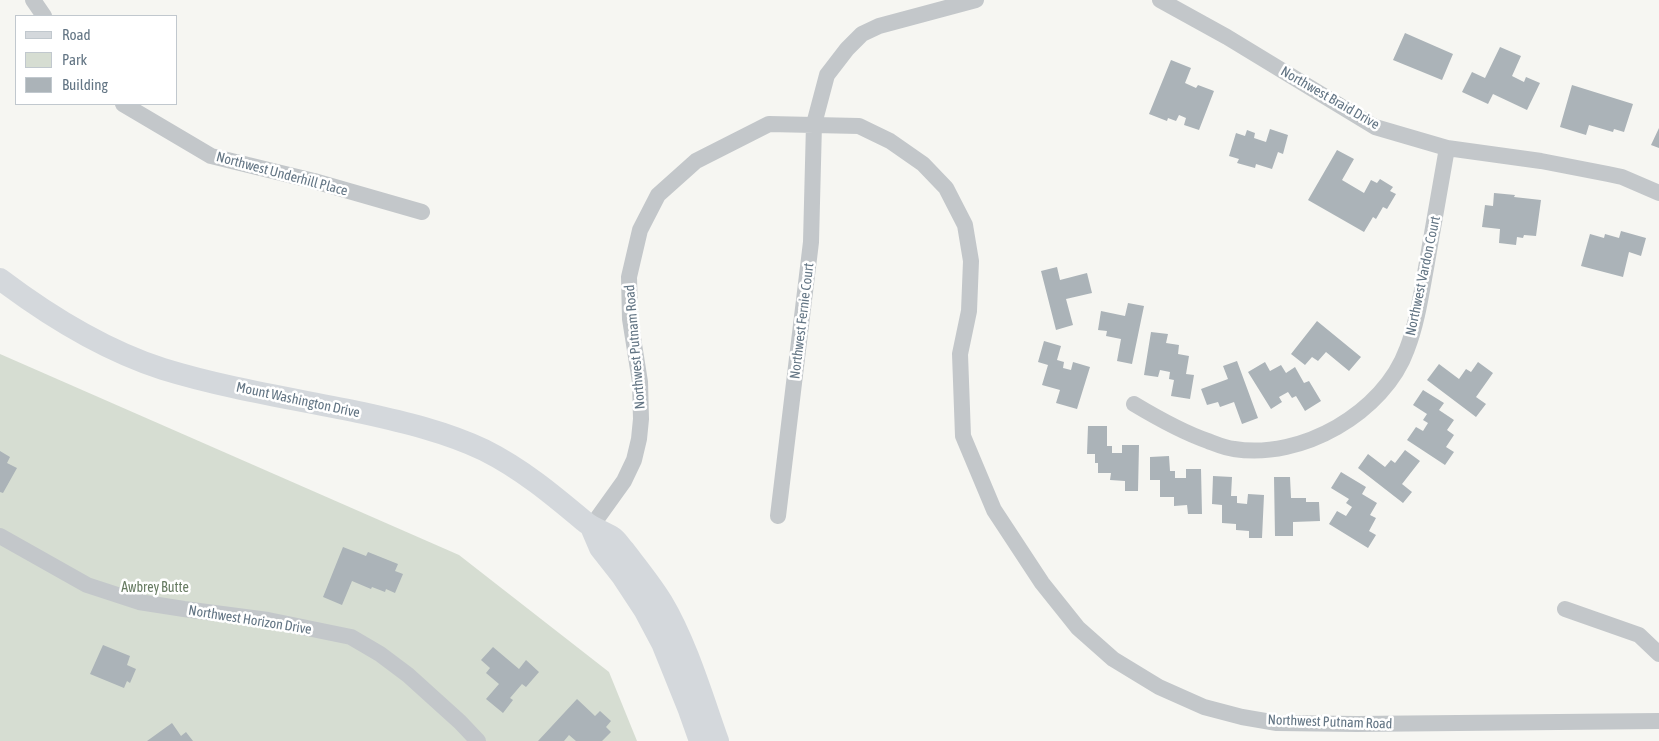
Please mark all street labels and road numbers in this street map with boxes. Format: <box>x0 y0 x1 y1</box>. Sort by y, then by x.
street label: Northwest Braid Drive <box>1278 63 1382 133</box>
street label: Northwest Underhill Place <box>215 148 349 200</box>
street label: Northwest Vardon Court <box>1402 215 1444 337</box>
street label: Northwest Fernie Court <box>787 262 817 380</box>
street label: Northwest Putnam Road <box>621 284 649 410</box>
street label: Mount Washington Drive <box>235 379 361 421</box>
street label: Northwest Horizon Drive <box>187 602 313 638</box>
street label: Northwest Putnam Road <box>1267 711 1393 733</box>

